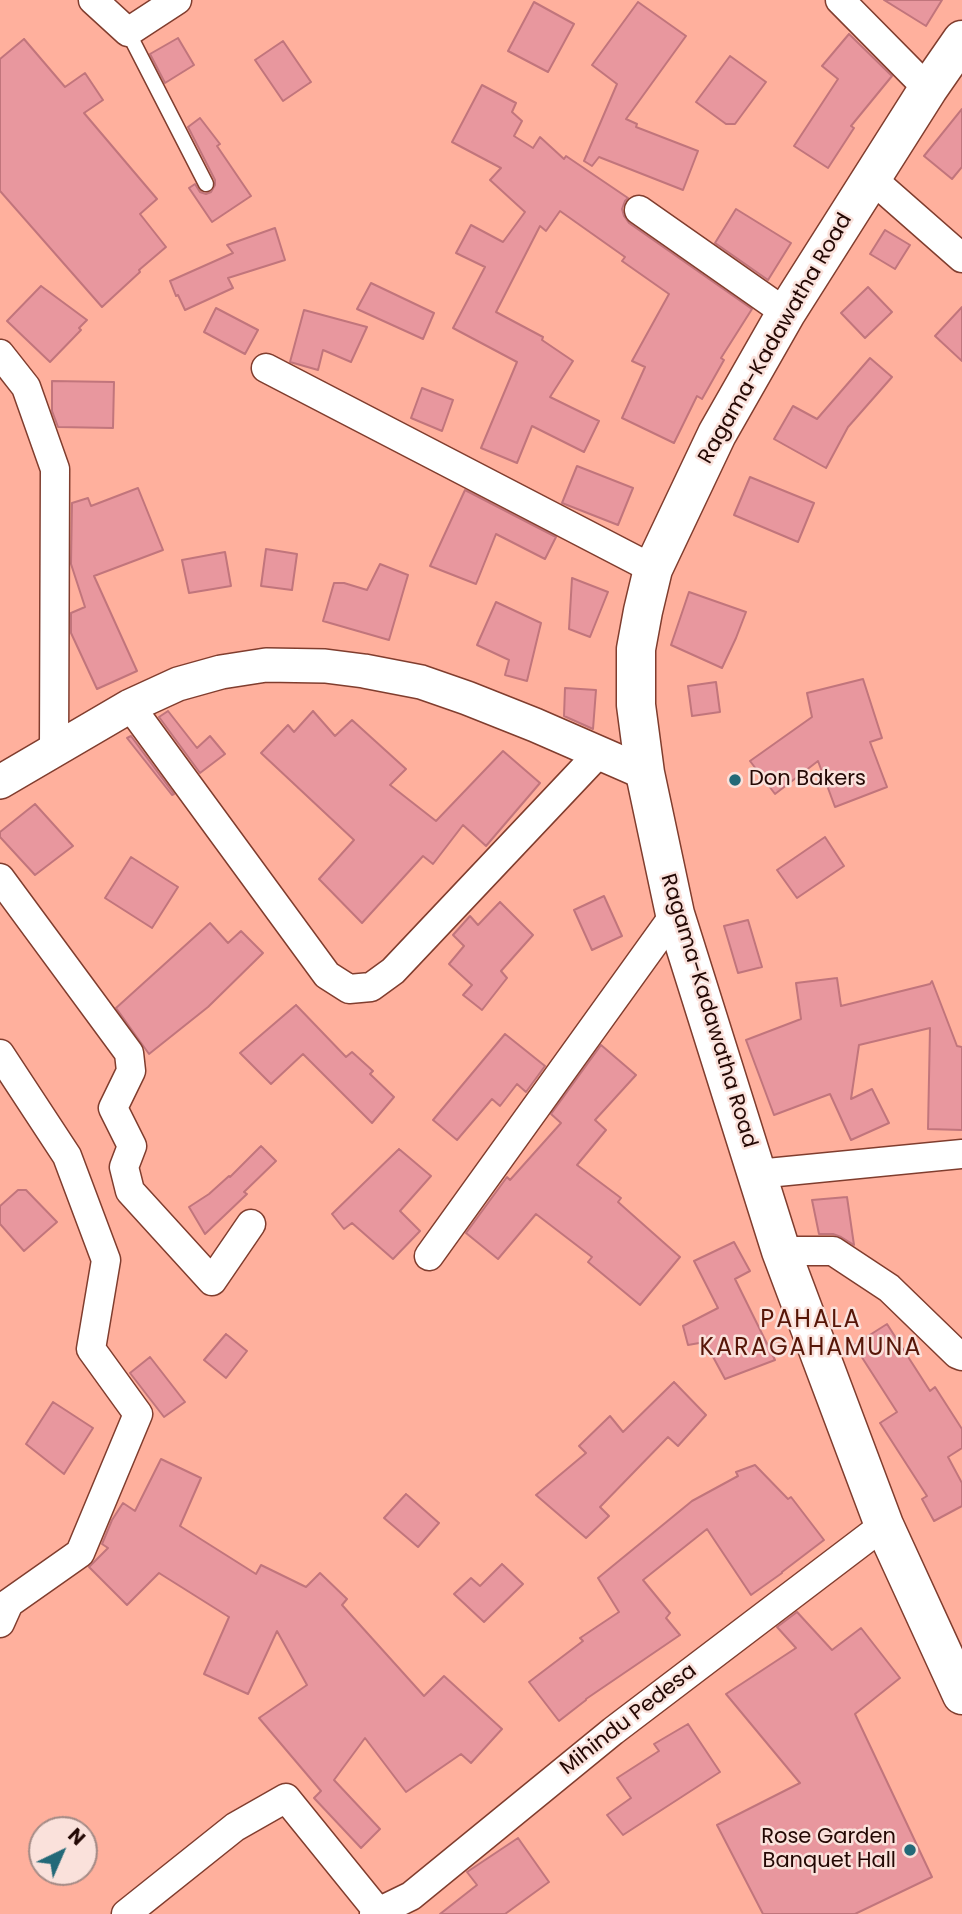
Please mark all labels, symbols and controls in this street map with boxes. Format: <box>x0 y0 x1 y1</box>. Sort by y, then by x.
street label: Ragama-Kadawatha Road <box>694 209 858 469</box>
place label: Don Bakers <box>749 767 866 793</box>
marker: Don Bakers <box>727 772 743 788</box>
street label: Ragama-Kadawatha Road <box>654 871 762 1151</box>
district label: PAHALA KARAGAHAMUNA <box>701 1307 921 1363</box>
street label: Mihindu Pedesa <box>556 1659 702 1781</box>
north arrow <box>28 1816 98 1886</box>
text: N <box>62 1822 91 1852</box>
place label: Rose Garden Banquet Hall <box>761 1825 896 1875</box>
marker: Rose Garden Banquet Hall <box>902 1842 918 1858</box>

